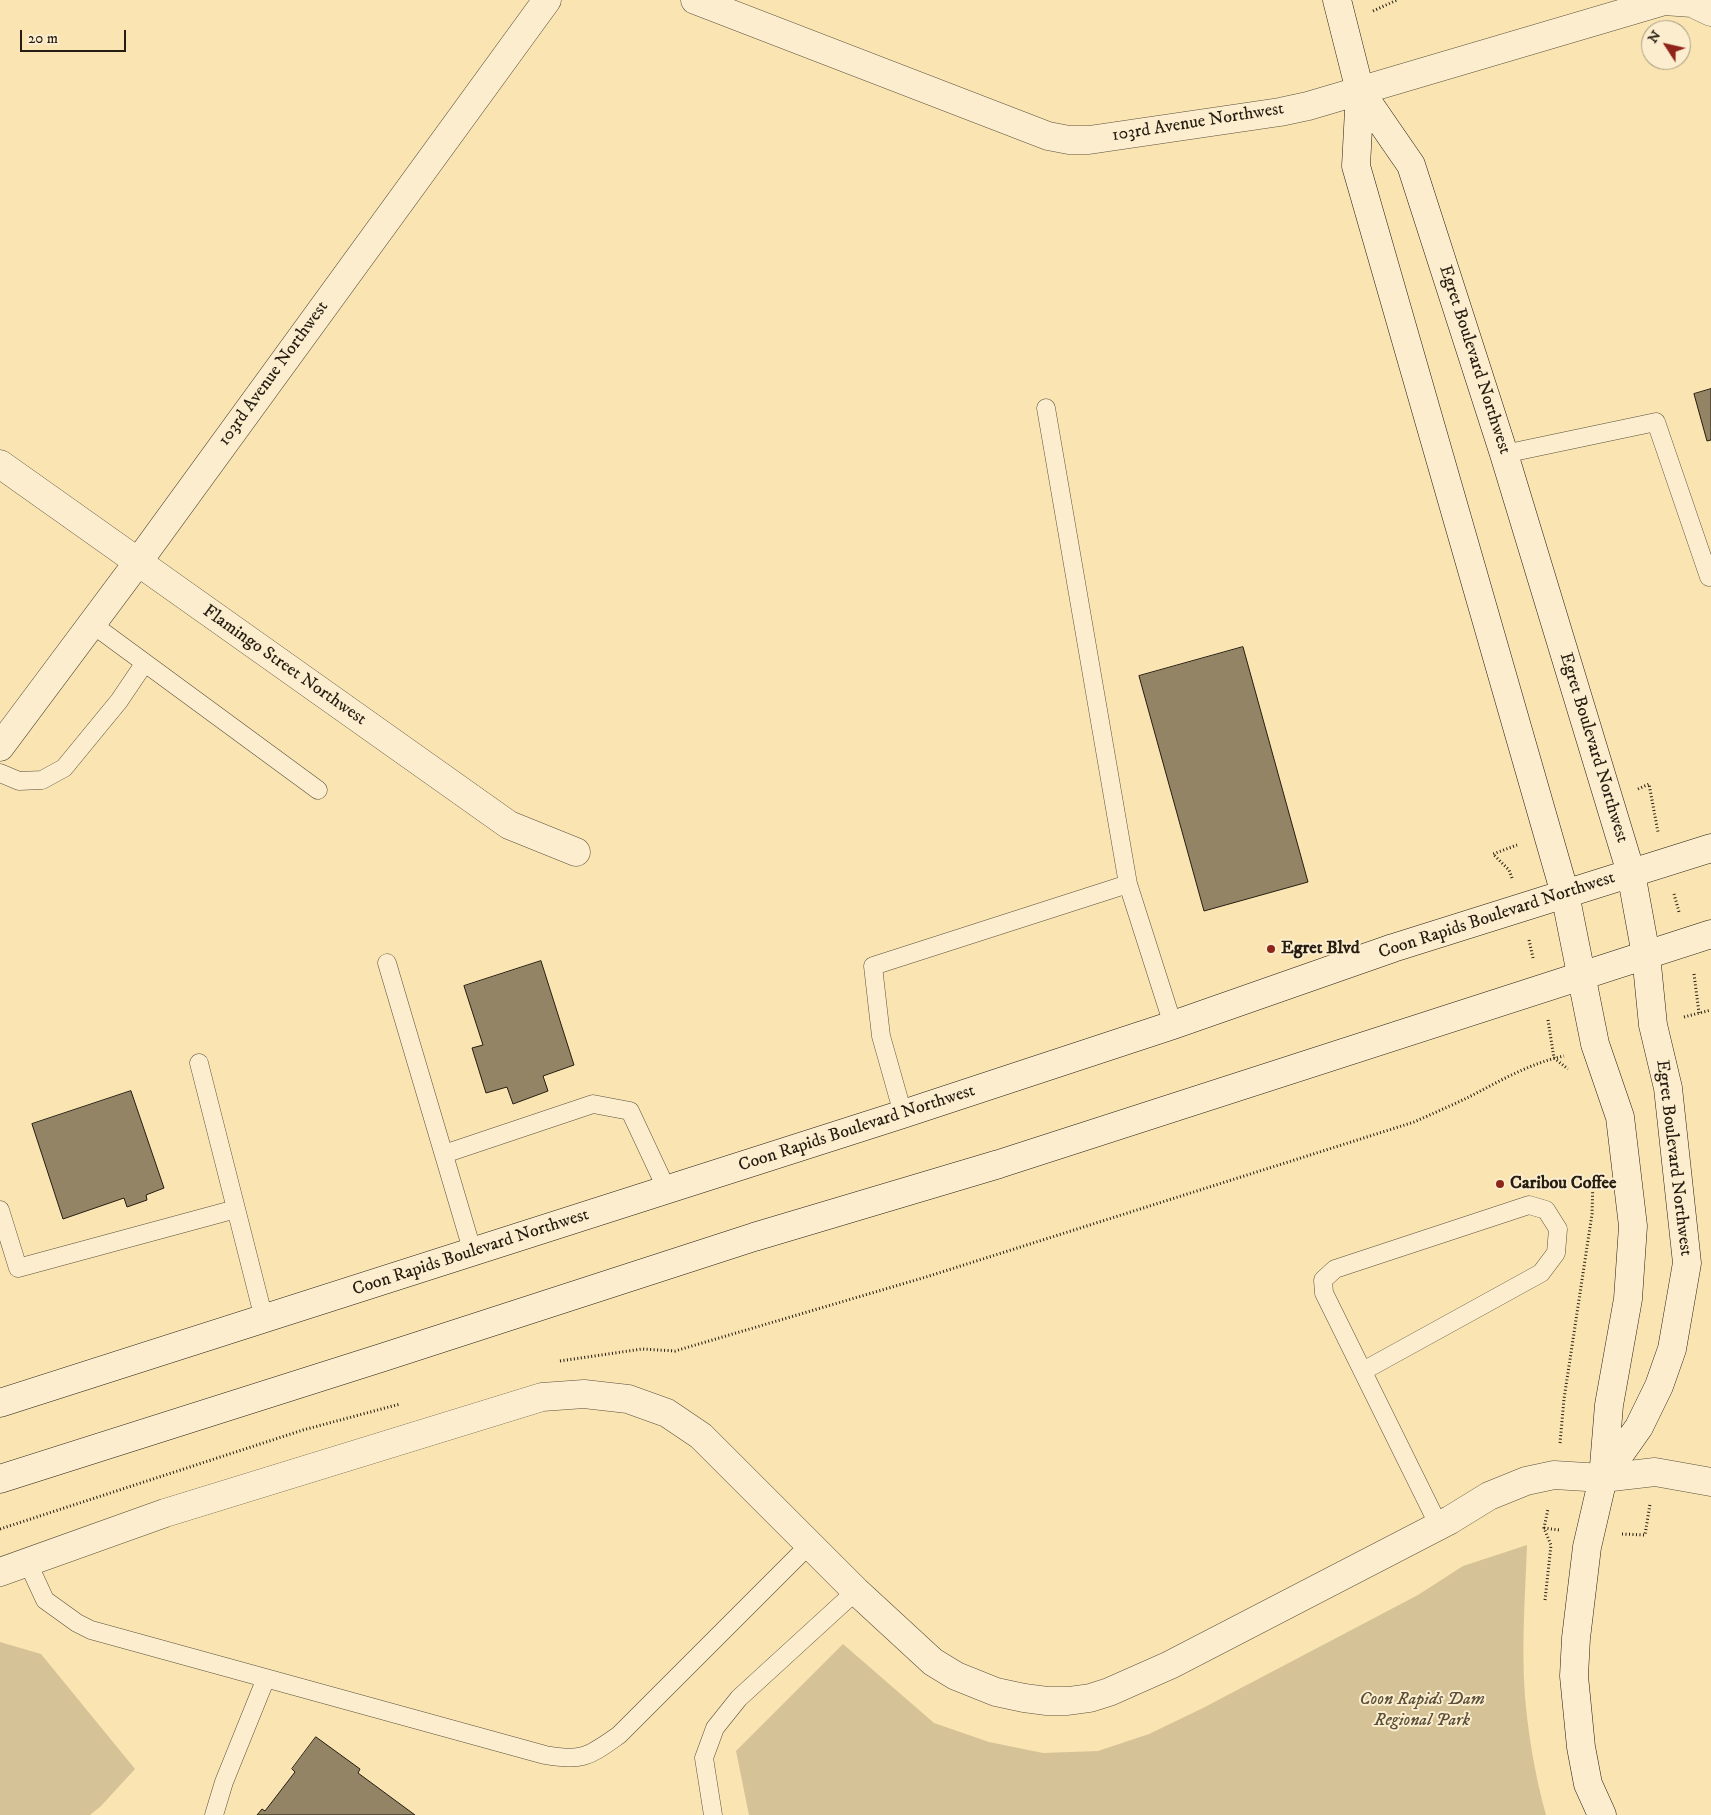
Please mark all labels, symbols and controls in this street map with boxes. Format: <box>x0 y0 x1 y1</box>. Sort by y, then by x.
scale bar <box>22 20 129 52</box>
north arrow <box>1641 20 1691 70</box>
text: N <box>1644 27 1665 47</box>
text: 20 m <box>28 29 58 48</box>
street label: 103rd Avenue Northwest <box>1110 99 1286 147</box>
street label: Egret Boulevard Northwest <box>1433 263 1515 457</box>
street label: 103rd Avenue Northwest <box>214 297 334 451</box>
street label: Flamingo Street Northwest <box>198 601 370 731</box>
street label: Egret Boulevard Northwest <box>1554 650 1632 846</box>
street label: Coon Rapids Boulevard Northwest <box>1376 868 1618 964</box>
place label: Egret Blvd <box>1281 938 1360 960</box>
marker: Egret Blvd <box>1265 943 1277 955</box>
street label: Egret Boulevard Northwest <box>1650 1059 1696 1257</box>
street label: Coon Rapids Boulevard Northwest <box>736 1081 978 1177</box>
place label: Caribou Coffee <box>1510 1173 1616 1195</box>
marker: Caribou Coffee <box>1494 1178 1506 1190</box>
street label: Coon Rapids Boulevard Northwest <box>350 1205 592 1301</box>
park label: Coon Rapids Dam Regional Park <box>1359 1689 1485 1732</box>

